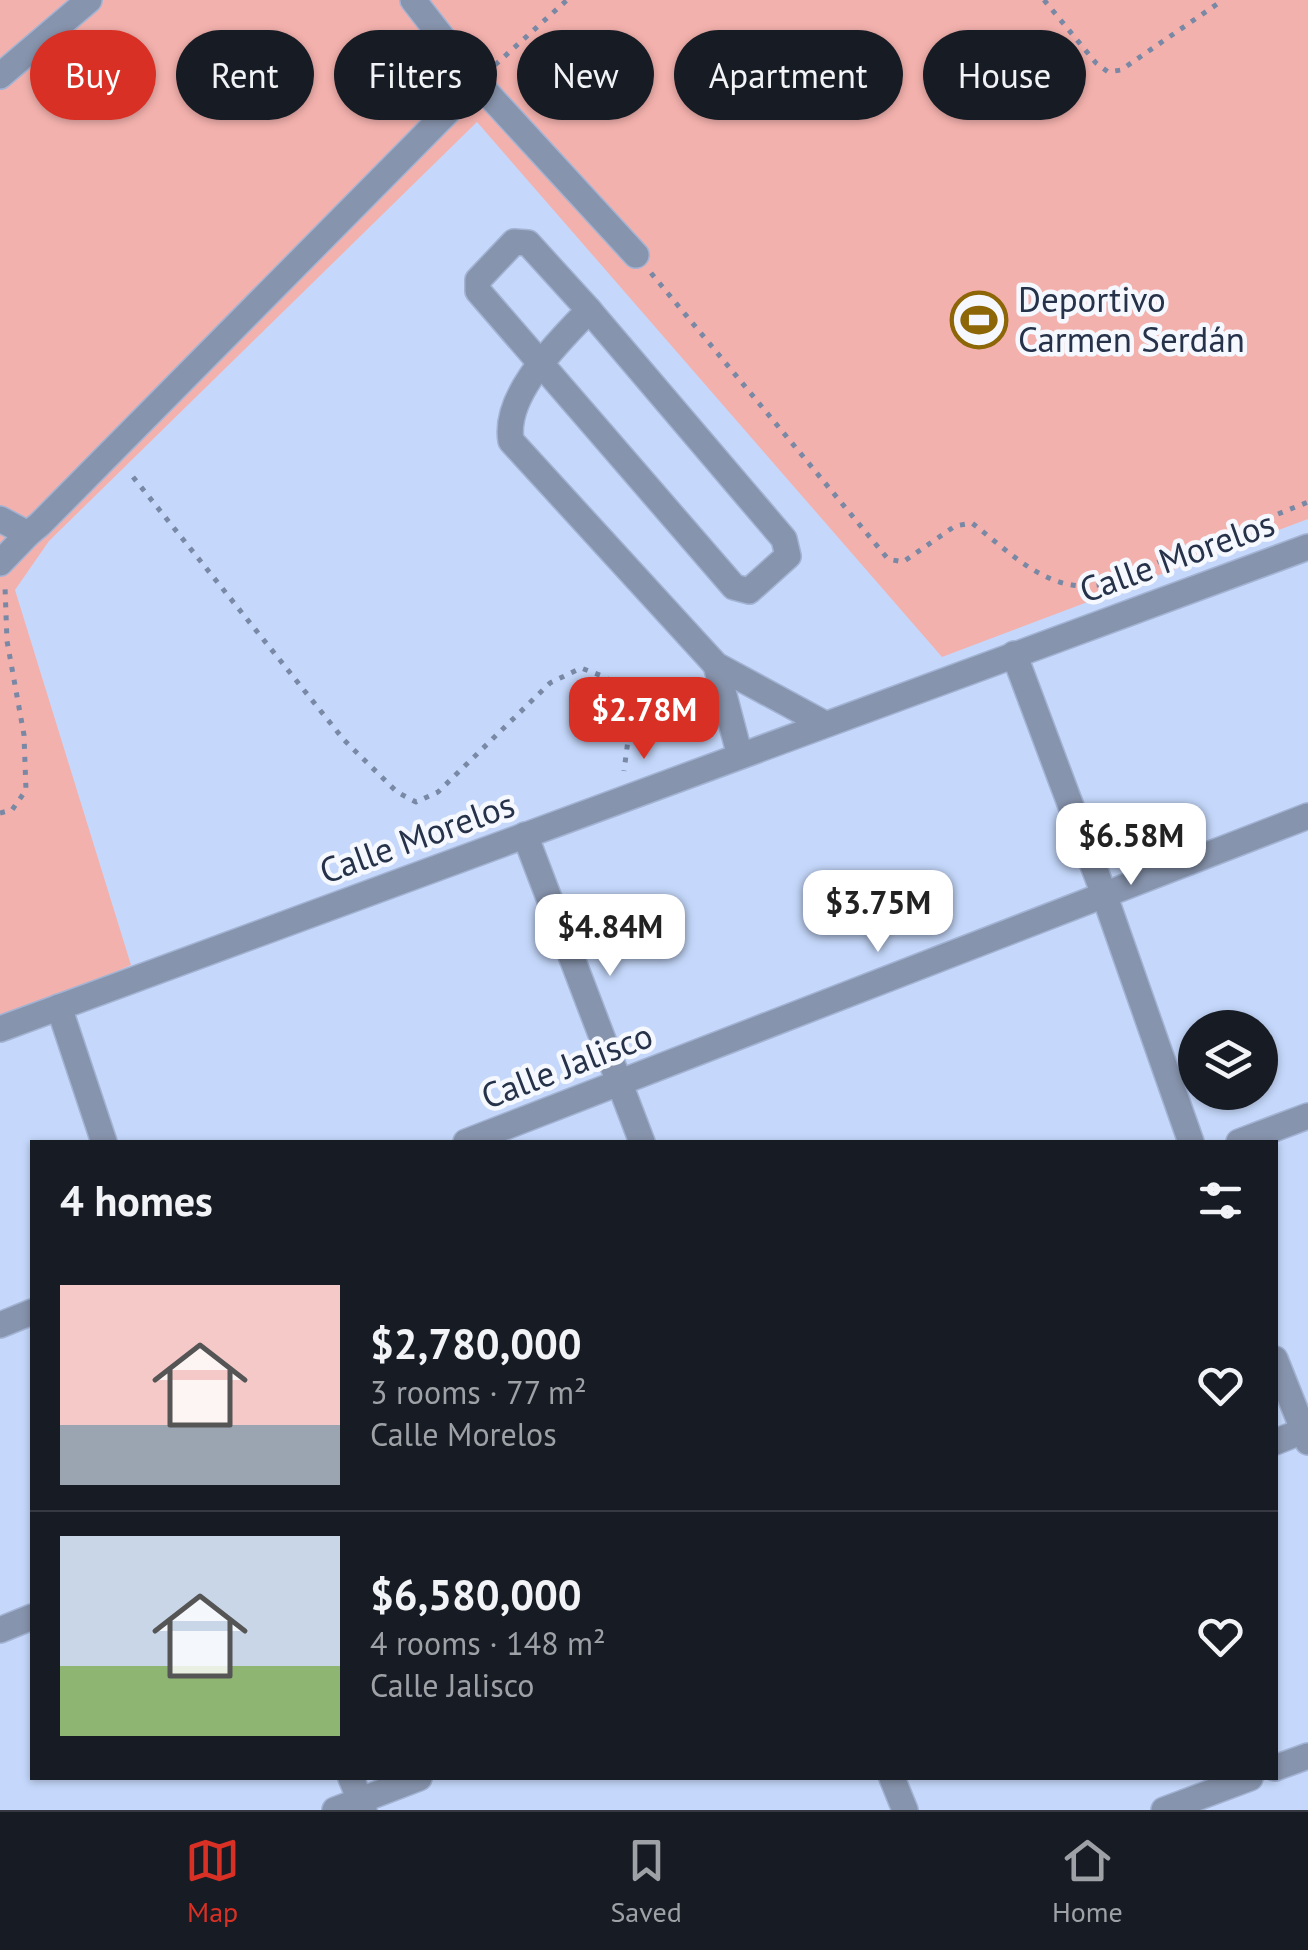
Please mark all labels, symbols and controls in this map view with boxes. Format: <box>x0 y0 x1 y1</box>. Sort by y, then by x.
chip: Buy <box>30 30 156 120</box>
chip: Rent <box>176 30 314 120</box>
chip: Filters <box>334 30 497 120</box>
chip: New <box>517 30 654 120</box>
chip: Apartment <box>674 30 903 120</box>
chip: House <box>923 30 1086 120</box>
place label: Deportivo Carmen Serdán <box>1018 276 1245 362</box>
sports icon: Deportivo Carmen Serdán <box>949 290 1009 350</box>
street label: Calle Morelos <box>1073 500 1280 613</box>
pin: $2.78M <box>563 677 725 762</box>
text: $2.78M <box>591 688 697 730</box>
street label: Calle Morelos <box>313 781 520 894</box>
pin: $6.58M <box>1050 803 1212 888</box>
text: $6.58M <box>1078 814 1184 856</box>
pin: $3.75M <box>797 870 959 955</box>
text: $3.75M <box>825 881 931 923</box>
pin: $4.84M <box>529 894 691 979</box>
text: $4.84M <box>557 905 663 947</box>
map controls <box>1178 1010 1278 1110</box>
button: layers <box>1178 1010 1278 1110</box>
street label: Calle Jalisco <box>474 1011 659 1119</box>
text: 4 homes <box>60 1173 213 1228</box>
icon: filters <box>1193 1173 1248 1228</box>
text: $2,780,000 <box>370 1316 582 1371</box>
icon: home <box>140 1325 260 1445</box>
icon: heart <box>1193 1358 1248 1413</box>
text: 3 rooms · 77 m² <box>370 1371 587 1413</box>
text: Calle Morelos <box>370 1413 557 1455</box>
text: $6,580,000 <box>370 1567 582 1622</box>
icon: home <box>140 1576 260 1696</box>
icon: heart <box>1193 1609 1248 1664</box>
text: 4 rooms · 148 m² <box>370 1622 606 1664</box>
text: Calle Jalisco <box>370 1664 535 1706</box>
tab: Map <box>185 1833 240 1930</box>
tab: Saved <box>610 1833 682 1930</box>
tab: Home <box>1052 1833 1123 1930</box>

